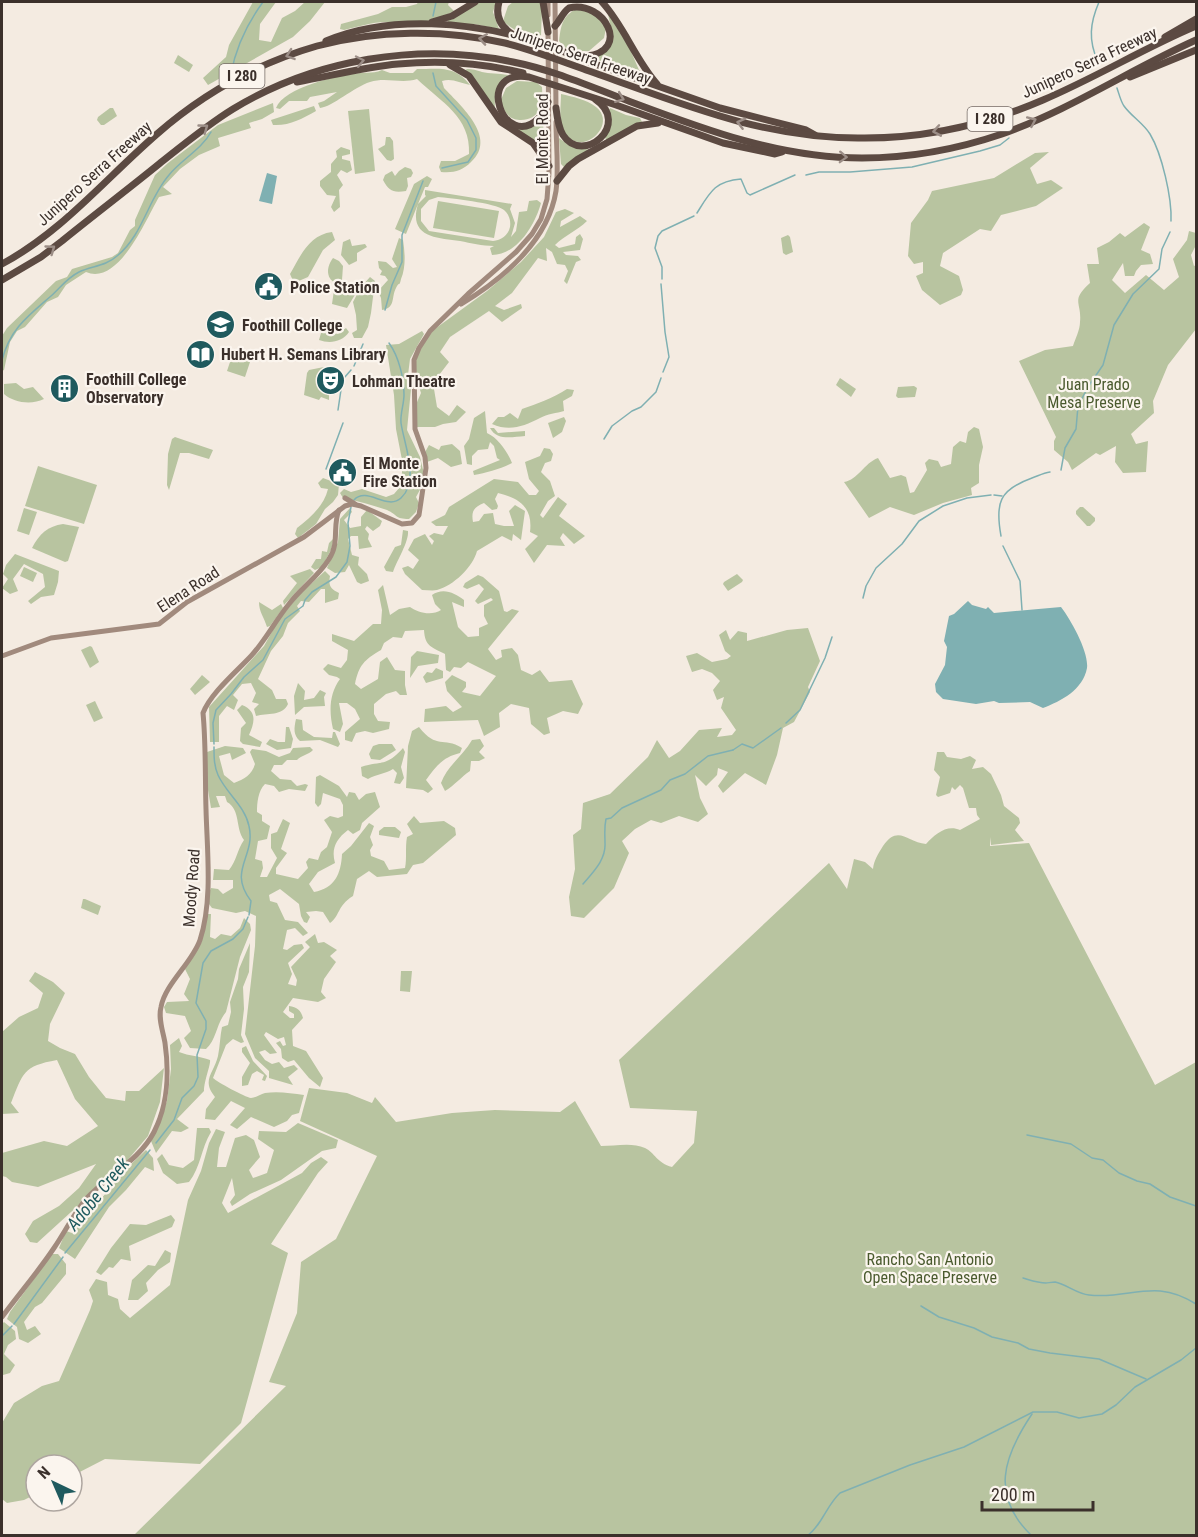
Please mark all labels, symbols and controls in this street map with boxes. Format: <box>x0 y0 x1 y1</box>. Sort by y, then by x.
street label: Junipero Serra Freeway <box>508 23 654 89</box>
street label: Junipero Serra Freeway <box>1019 23 1160 102</box>
one-way arrow <box>478 33 488 46</box>
one-way arrow <box>285 48 296 61</box>
one-way arrow <box>355 55 365 68</box>
road number: I 280 <box>220 64 264 88</box>
one-way arrow <box>614 90 625 103</box>
street label: El Monte Road <box>533 93 552 185</box>
road number: I 280 <box>968 107 1012 131</box>
one-way arrow <box>1026 116 1037 128</box>
street label: Junipero Serra Freeway <box>33 117 156 230</box>
one-way arrow <box>736 118 747 130</box>
one-way arrow <box>198 125 209 136</box>
one-way arrow <box>932 125 942 137</box>
one-way arrow <box>838 151 847 163</box>
one-way arrow <box>45 245 56 256</box>
public building icon: Police Station <box>253 271 285 303</box>
place label: Police Station <box>290 278 380 297</box>
school or university icon: Foothill College <box>205 309 237 341</box>
place label: Foothill College <box>242 316 343 335</box>
library icon: Hubert H. Semans Library <box>184 338 216 370</box>
place label: Hubert H. Semans Library <box>221 345 386 364</box>
theatre icon: Lohman Theatre <box>315 365 347 397</box>
place label: Foothill College Observatory <box>86 370 187 407</box>
building icon: Foothill College Observatory <box>49 372 81 404</box>
place label: Lohman Theatre <box>352 372 456 391</box>
park label: Juan Prado Mesa Preserve <box>1047 375 1141 412</box>
place label: El Monte Fire Station <box>363 454 437 491</box>
public building icon: El Monte Fire Station <box>326 456 358 488</box>
street label: Elena Road <box>154 562 223 617</box>
street label: Moody Road <box>179 848 204 928</box>
water label: Adobe Creek <box>61 1152 134 1235</box>
park label: Rancho San Antonio Open Space Preserve <box>863 1250 997 1287</box>
north arrow <box>24 1453 84 1513</box>
text: N <box>34 1462 54 1483</box>
scale bar <box>982 1474 1093 1512</box>
text: 200 m <box>991 1484 1035 1505</box>

